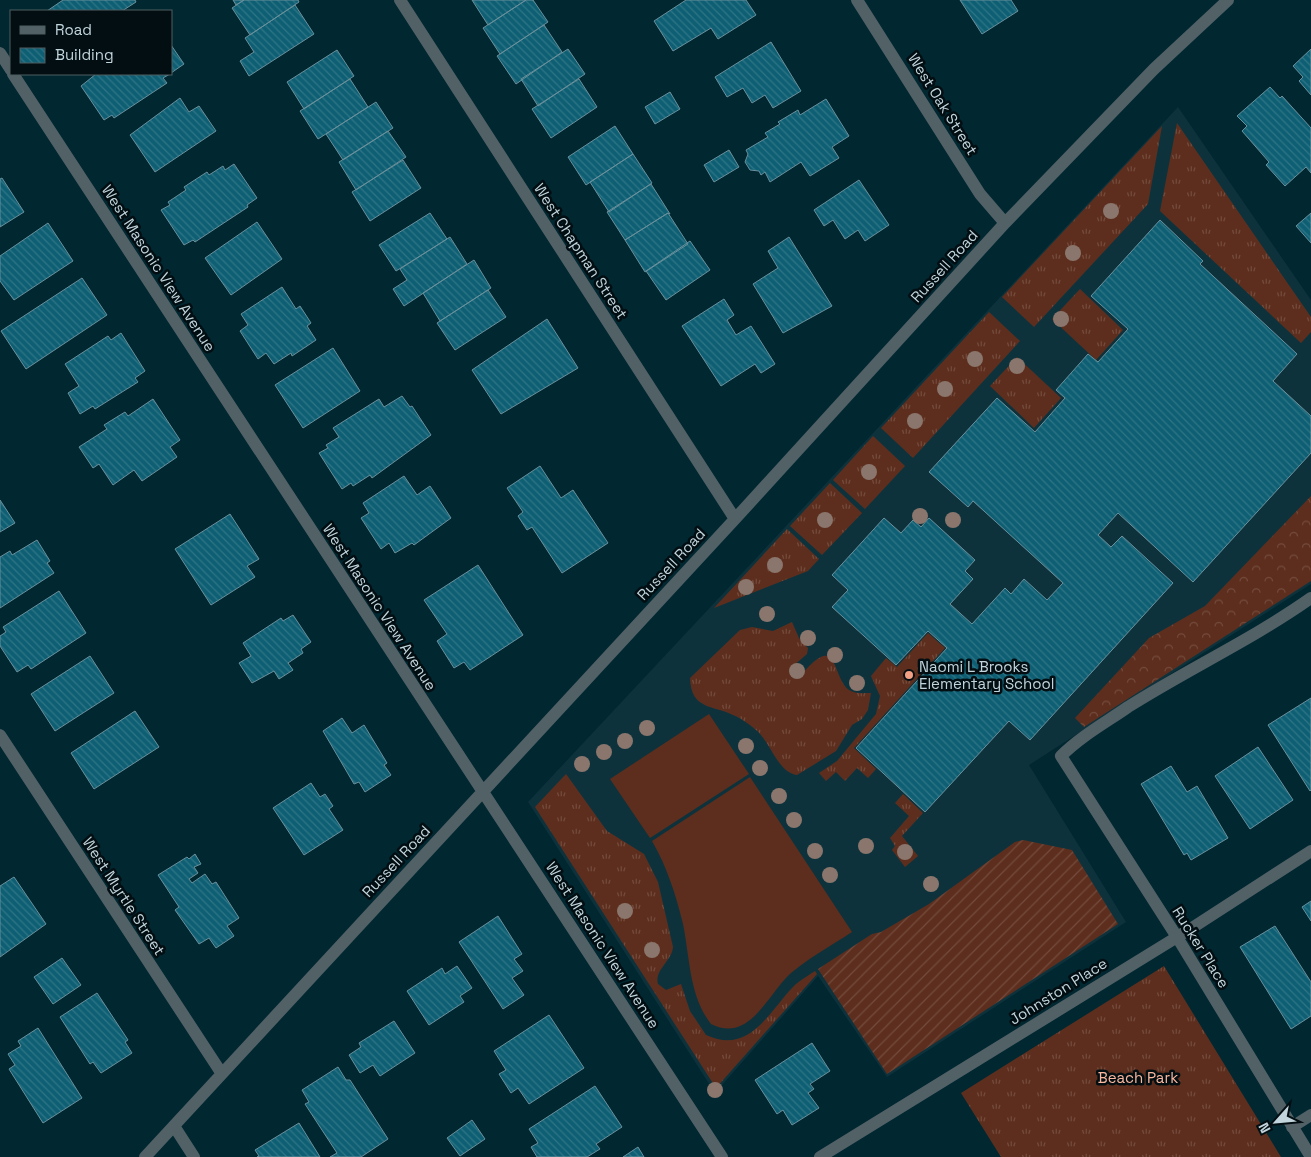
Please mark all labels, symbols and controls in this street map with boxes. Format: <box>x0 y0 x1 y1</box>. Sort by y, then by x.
legend <box>10 10 172 75</box>
text: Road <box>55 20 92 39</box>
text: Building <box>55 45 114 64</box>
street label: West Oak Street <box>904 49 982 159</box>
street label: West Chapman Street <box>530 180 632 322</box>
street label: West Masonic View Avenue <box>98 181 220 355</box>
street label: Russell Road <box>906 226 982 306</box>
street label: West Masonic View Avenue <box>319 520 441 694</box>
street label: Russell Road <box>633 524 709 604</box>
place label: Naomi L Brooks Elementary School <box>919 657 1055 693</box>
marker: Naomi L Brooks Elementary School <box>903 669 915 681</box>
street label: Russell Road <box>358 821 434 901</box>
street label: West Myrtle Street <box>79 833 169 959</box>
street label: West Masonic View Avenue <box>542 858 664 1032</box>
street label: Rucker Place <box>1168 903 1234 991</box>
street label: Johnston Place <box>1006 953 1111 1029</box>
park label: Beach Park <box>1098 1068 1178 1087</box>
north arrow <box>1251 1097 1301 1147</box>
text: N <box>1254 1120 1275 1136</box>

